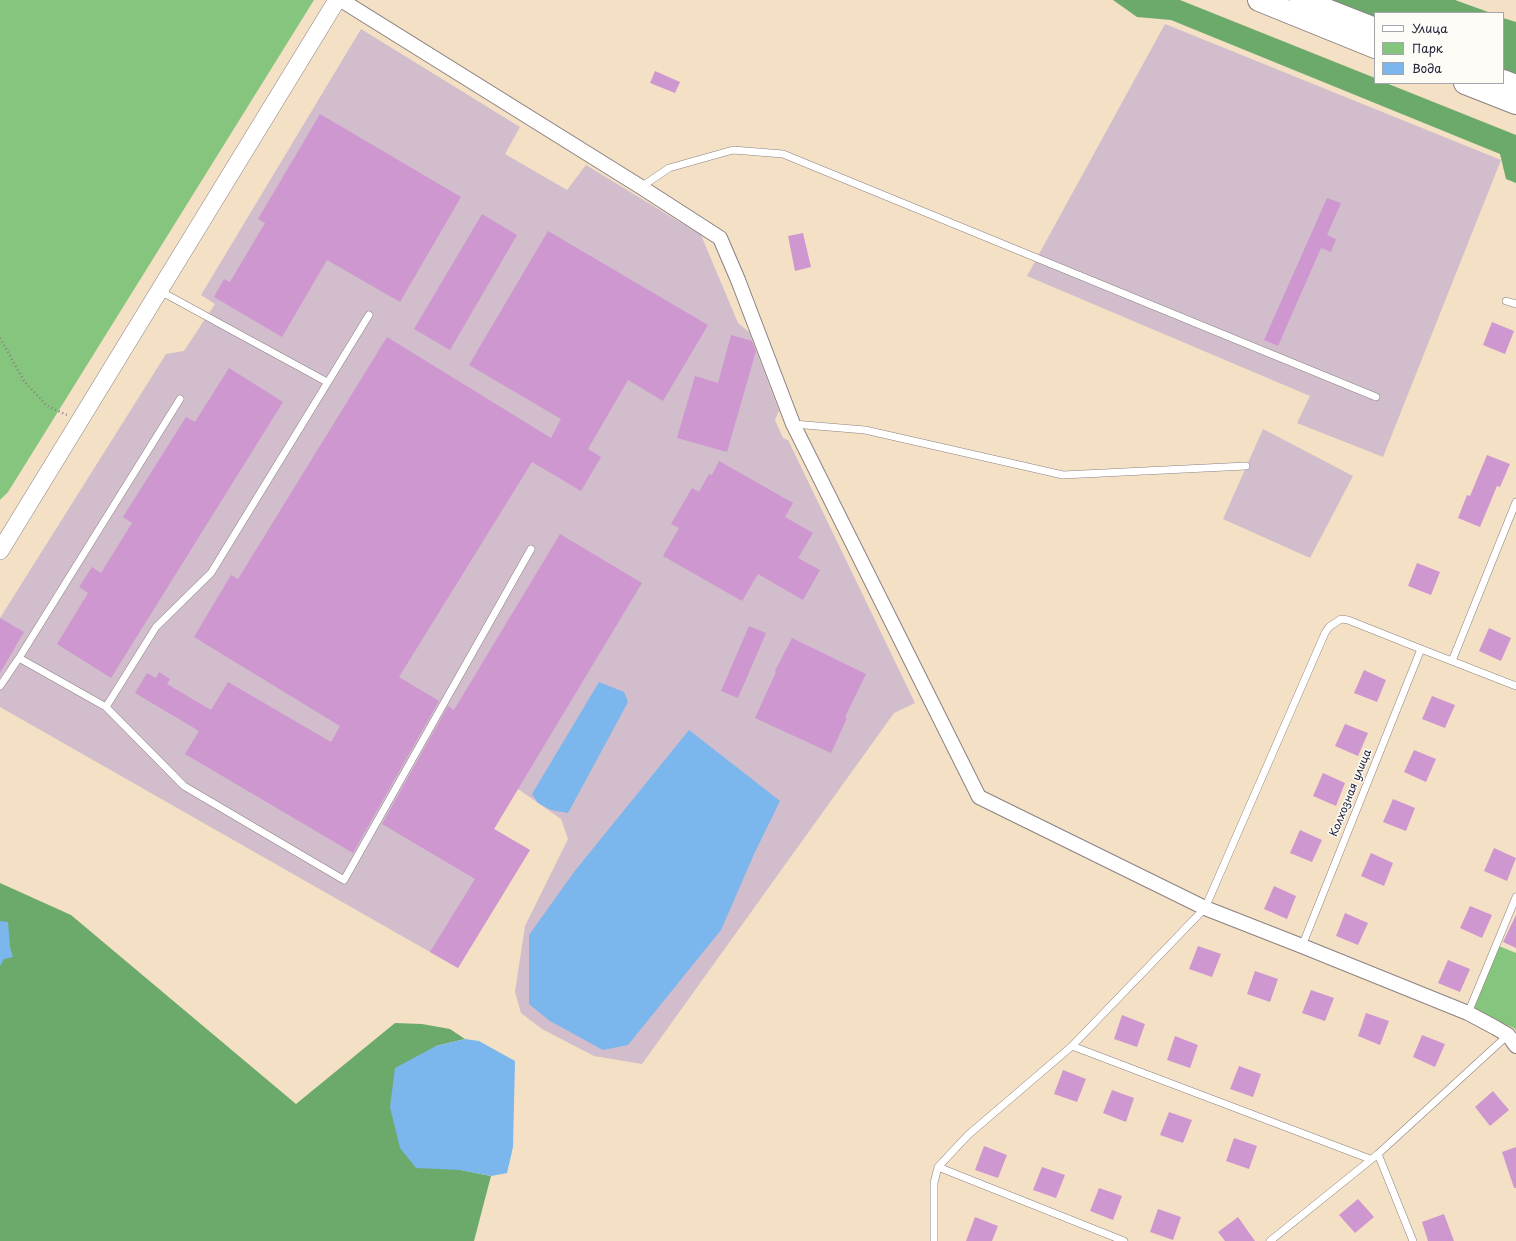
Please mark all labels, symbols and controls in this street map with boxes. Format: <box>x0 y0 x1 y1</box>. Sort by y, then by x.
legend <box>1374 12 1504 84</box>
text: Улица <box>1412 19 1448 37</box>
text: Парк <box>1412 39 1443 57</box>
text: Вода <box>1412 59 1442 77</box>
street label: Колхозная улица <box>1327 747 1375 839</box>

